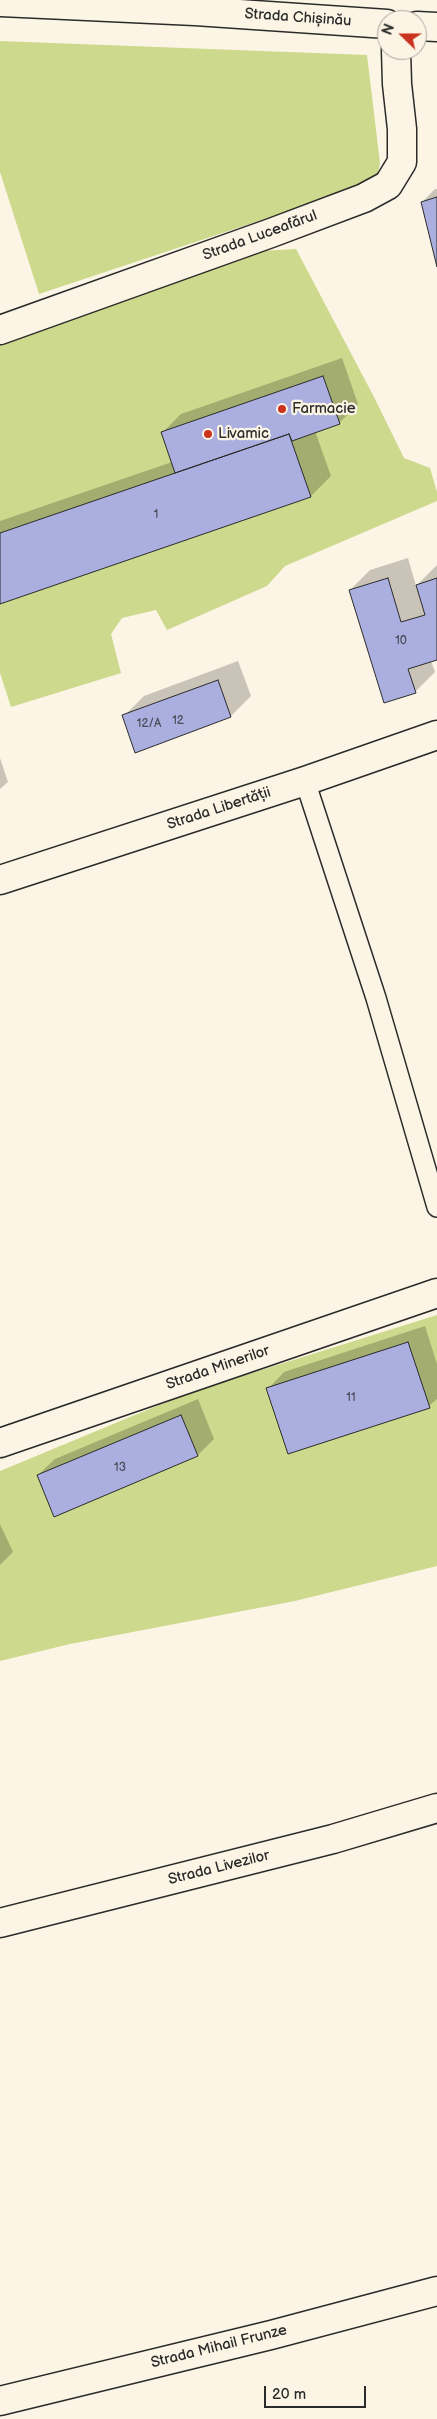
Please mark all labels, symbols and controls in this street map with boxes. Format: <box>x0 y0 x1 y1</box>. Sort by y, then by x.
street label: Strada Chișinău <box>244 5 352 31</box>
north arrow <box>377 10 427 60</box>
text: N <box>379 22 398 38</box>
street label: Strada Luceafărul <box>200 207 320 265</box>
place label: Farmacie <box>292 400 356 418</box>
marker: Farmacie <box>276 403 288 415</box>
place label: Livamic <box>218 425 269 443</box>
marker: Livamic <box>202 428 214 440</box>
house number: 1 <box>154 508 158 522</box>
house number: 10 <box>395 634 407 648</box>
house number: 12 <box>172 714 184 728</box>
house number: 12/A <box>137 717 161 731</box>
street label: Strada Libertății <box>165 784 273 834</box>
street label: Strada Minerilor <box>164 1342 272 1394</box>
house number: 11 <box>346 1391 356 1405</box>
house number: 13 <box>114 1461 126 1475</box>
street label: Strada Livezilor <box>166 1847 272 1889</box>
street label: Strada Mihail Frunze <box>149 2321 289 2373</box>
scale bar <box>267 2376 370 2408</box>
text: 20 m <box>272 2385 306 2404</box>

